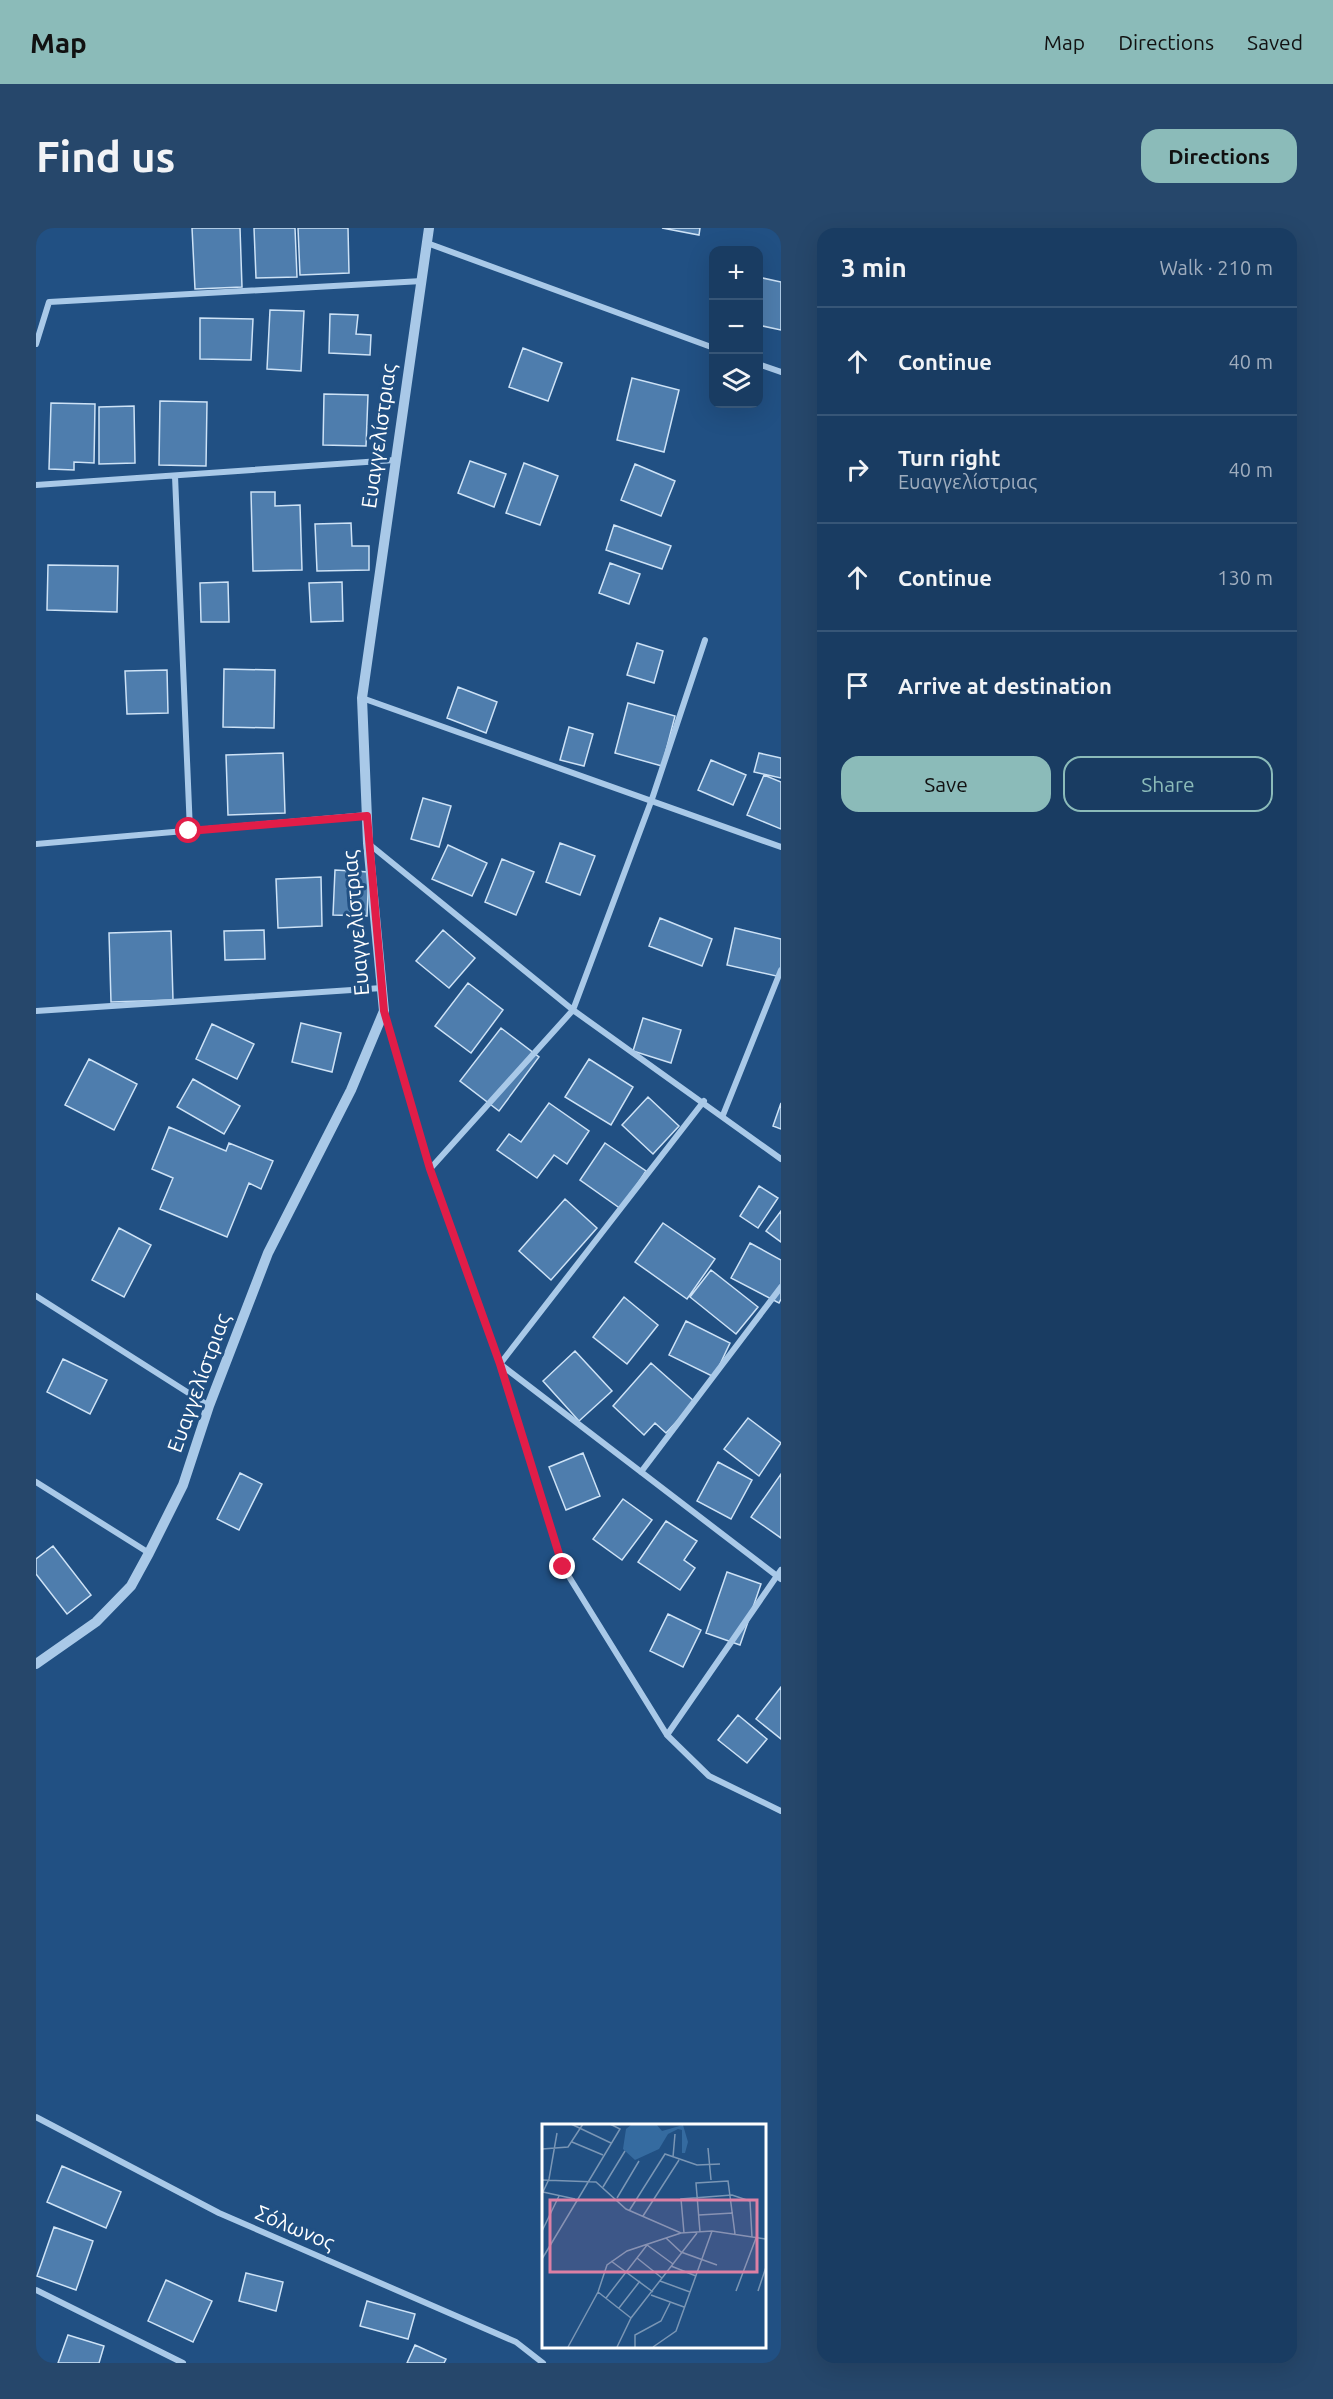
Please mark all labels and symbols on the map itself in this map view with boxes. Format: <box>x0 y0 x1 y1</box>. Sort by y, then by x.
street label: Ευαγγελίστριας <box>356 361 400 510</box>
route start <box>175 817 201 843</box>
street label: Ευαγγελίστριας <box>337 849 373 997</box>
street label: Ευαγγελίστριας <box>162 1310 234 1455</box>
route end <box>549 1553 575 1579</box>
inset map <box>542 2124 766 2348</box>
street label: Σόλωνος <box>252 2200 339 2255</box>

